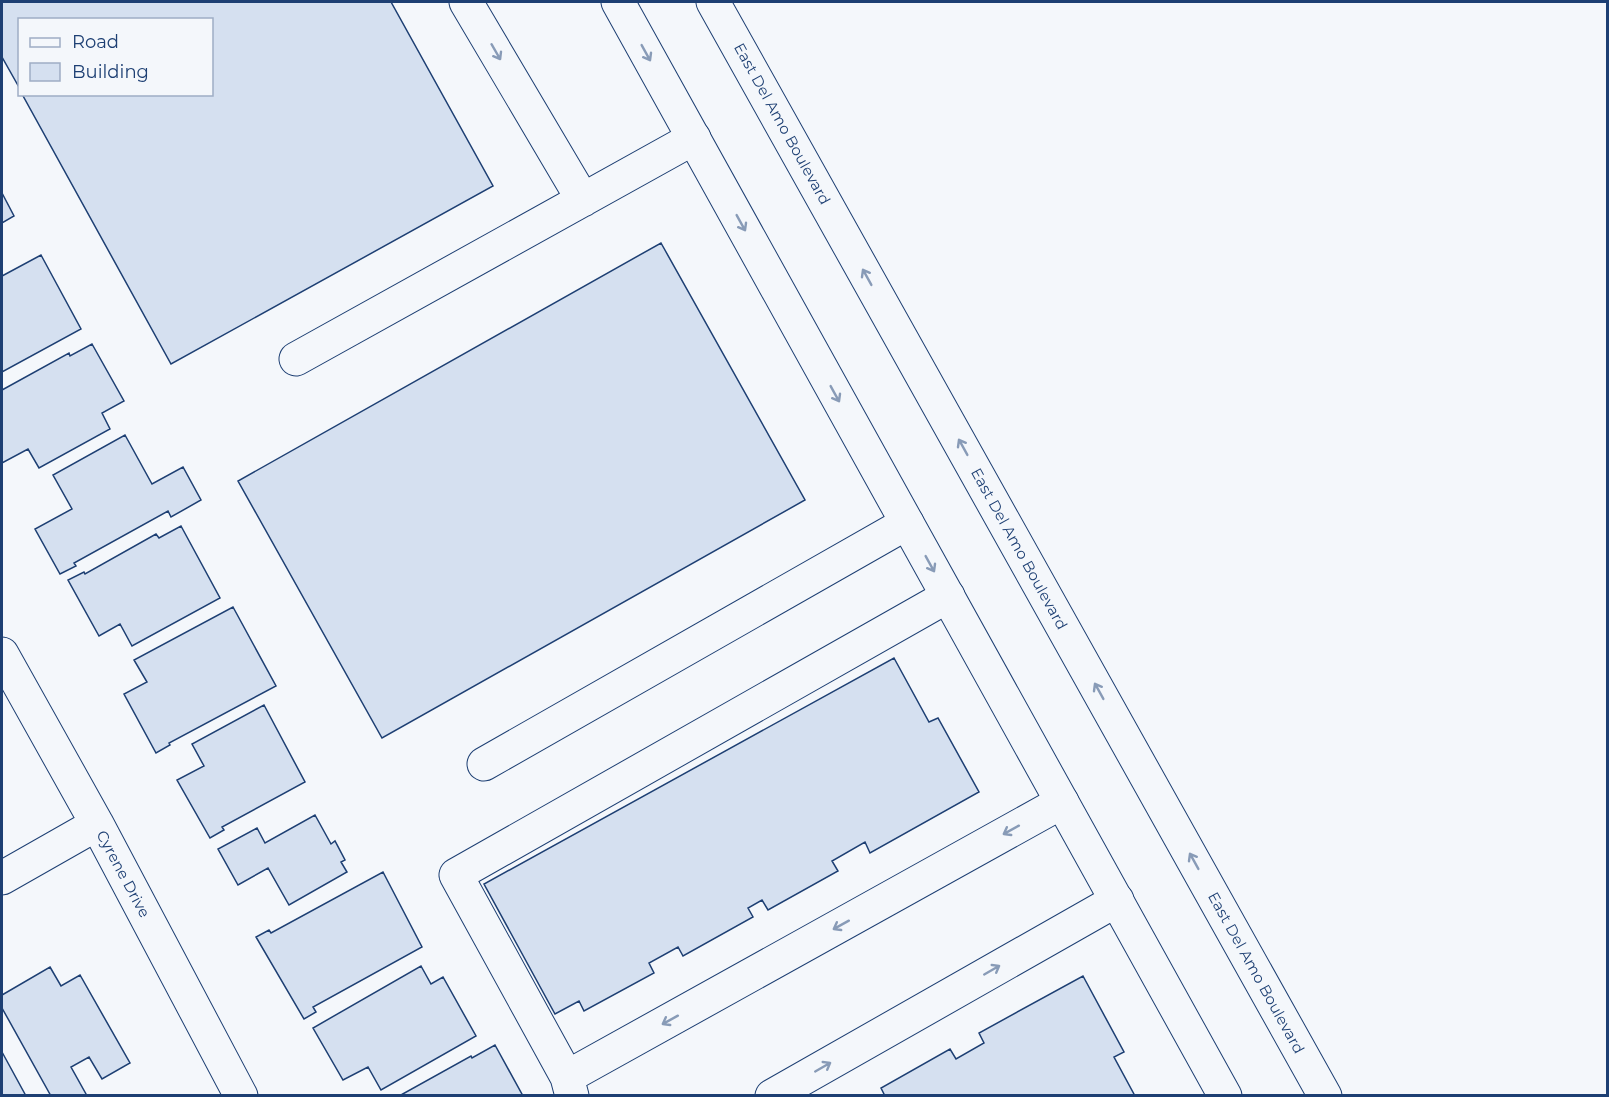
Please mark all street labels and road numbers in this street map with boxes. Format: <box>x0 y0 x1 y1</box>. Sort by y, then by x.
street label: East Del Amo Boulevard <box>730 40 835 208</box>
street label: East Del Amo Boulevard <box>967 465 1072 633</box>
street label: Cyrene Drive <box>93 827 154 921</box>
street label: East Del Amo Boulevard <box>1204 889 1309 1057</box>

